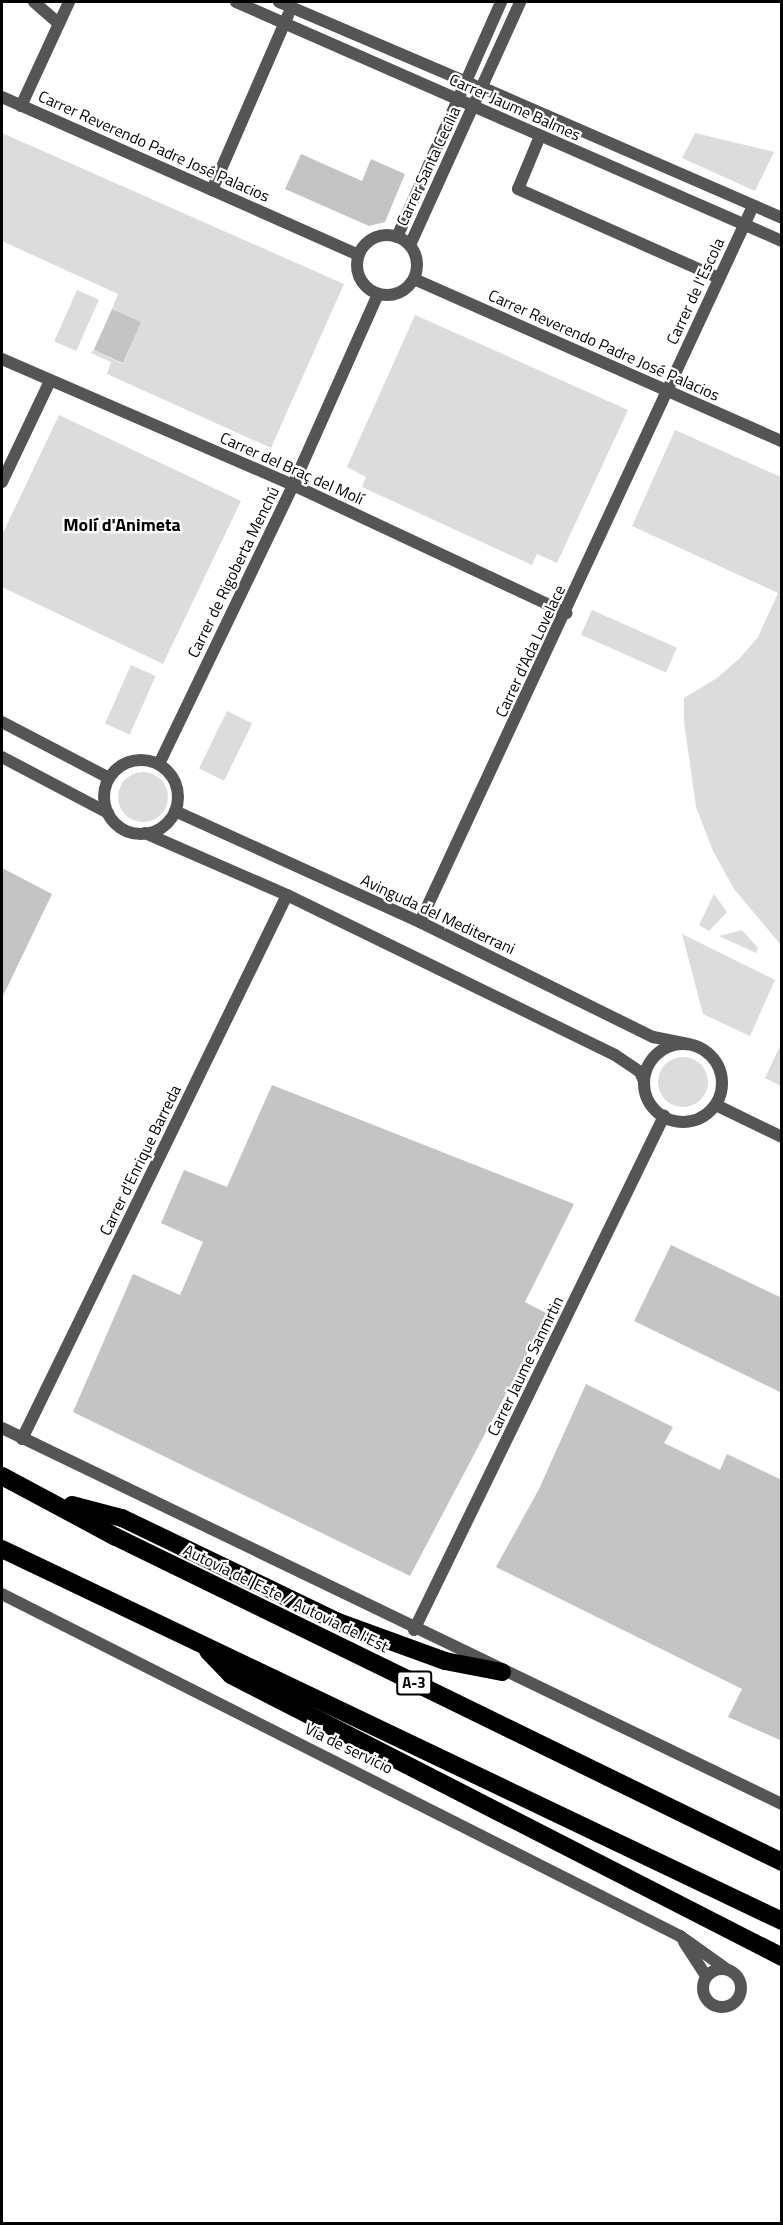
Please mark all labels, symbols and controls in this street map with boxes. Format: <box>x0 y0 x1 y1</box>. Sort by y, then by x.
street label: Carrer Jaume Balmes <box>447 69 583 145</box>
street label: Carrer Reverendo Padre José Palacios <box>35 86 273 206</box>
street label: Carrer Santa Cecília <box>392 103 464 229</box>
street label: Carrer de l'Escola <box>662 235 728 347</box>
street label: Carrer Reverendo Padre José Palacios <box>485 285 723 405</box>
street label: Carrer del Braç del Molí <box>217 428 367 508</box>
street label: Carrer de Rigoberta Menchú <box>183 483 283 661</box>
district label: Molí d'Animeta <box>63 514 181 536</box>
street label: Carrer d'Ada Lovelace <box>491 582 569 720</box>
street label: Avinguda del Mediterrani <box>358 870 518 958</box>
street label: Carrer d'Enrique Barreda <box>95 1082 185 1238</box>
street label: Carrer Jaume Sanmrtin <box>483 1293 567 1439</box>
street label: Autovía del Este / Autovia de l'Est <box>180 1540 392 1656</box>
road number: A-3 <box>396 1671 432 1695</box>
street label: Vía de servicio <box>302 1718 396 1778</box>

